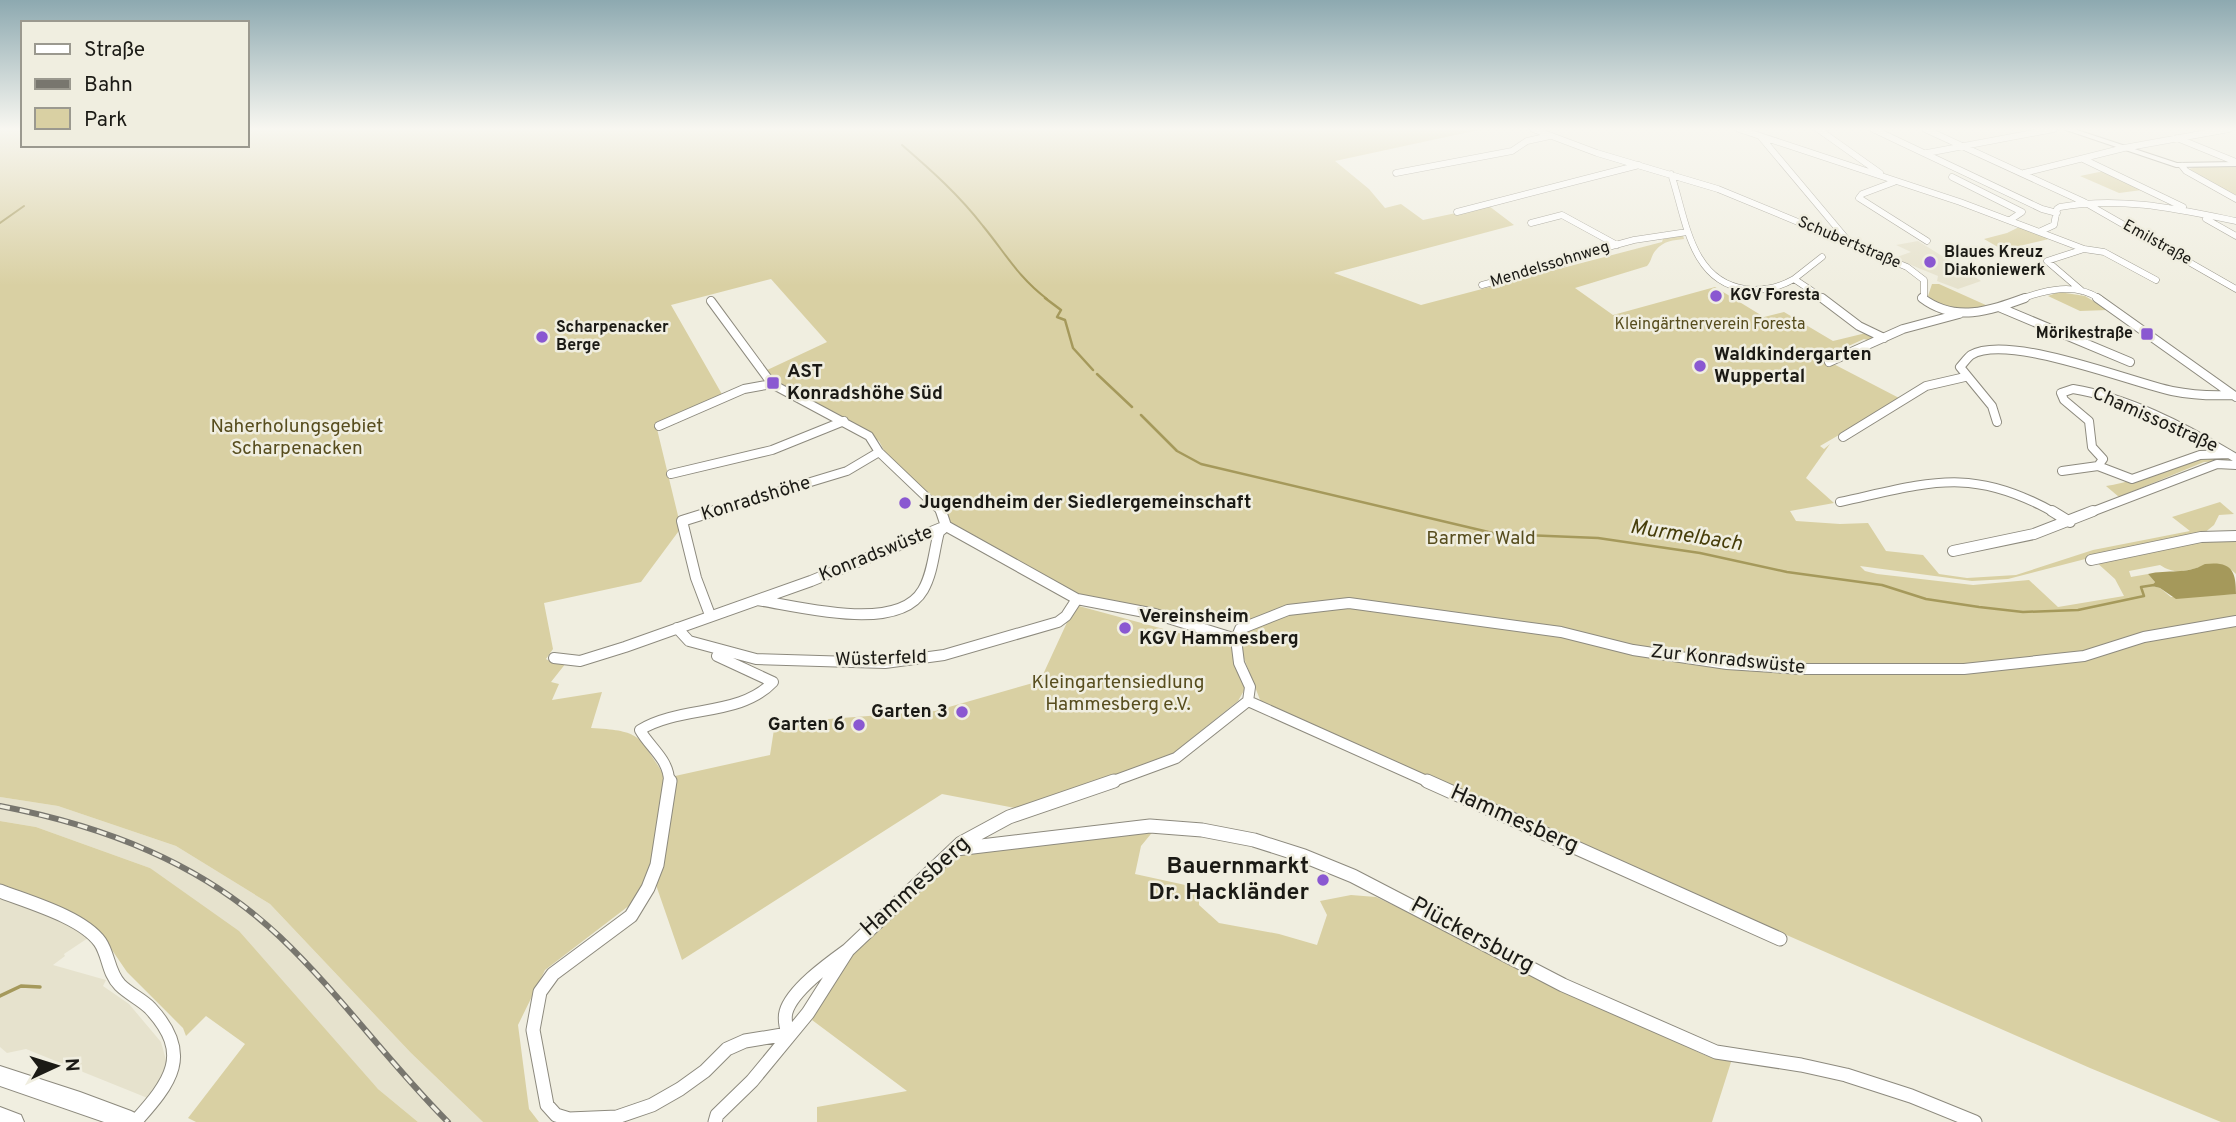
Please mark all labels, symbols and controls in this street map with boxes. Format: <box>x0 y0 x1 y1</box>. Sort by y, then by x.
legend <box>21 21 248 147</box>
text: Straße <box>84 37 145 64</box>
text: Bahn <box>84 72 133 99</box>
text: Park <box>84 107 127 134</box>
street label: Schubertstraße <box>1794 212 1904 274</box>
street label: Emilstraße <box>2119 216 2195 270</box>
street label: Mendelssohnweg <box>1488 237 1612 293</box>
place label: Blaues Kreuz Diakoniewerk <box>1944 243 2046 281</box>
marker: Blaues Kreuz Diakoniewerk <box>1922 254 1938 270</box>
place label: KGV Foresta <box>1730 286 1820 306</box>
marker: KGV Foresta <box>1708 288 1724 304</box>
park label: Kleingärtnerverein Foresta <box>1615 315 1805 335</box>
place label: Scharpenacker Berge <box>556 318 669 356</box>
place label: Mörikestraße <box>2036 324 2133 344</box>
marker: Mörikestraße <box>2139 326 2155 342</box>
marker: Scharpenacker Berge <box>534 329 550 345</box>
place label: Waldkindergarten Wuppertal <box>1714 343 1872 389</box>
marker: Waldkindergarten Wuppertal <box>1692 358 1708 374</box>
place label: AST Konradshöhe Süd <box>787 360 943 406</box>
marker: AST Konradshöhe Süd <box>765 375 781 391</box>
street label: Chamissostraße <box>2088 382 2222 458</box>
park label: Naherholungsgebiet Scharpenacken <box>211 415 383 461</box>
street label: Konradshöhe <box>698 471 814 527</box>
place label: Jugendheim der Siedlergemeinschaft <box>919 491 1251 515</box>
marker: Jugendheim der Siedlergemeinschaft <box>897 495 913 511</box>
water label: Murmelbach <box>1628 514 1744 558</box>
street label: Konradswüste <box>816 520 936 588</box>
park label: Barmer Wald <box>1426 527 1536 551</box>
place label: Vereinsheim KGV Hammesberg <box>1139 605 1299 651</box>
marker: Vereinsheim KGV Hammesberg <box>1117 620 1133 636</box>
street label: Zur Konradswüste <box>1649 640 1807 680</box>
street label: Wüsterfeld <box>835 645 927 673</box>
park label: Kleingartensiedlung Hammesberg e.V. <box>1032 671 1204 717</box>
place label: Garten 3 <box>871 700 948 724</box>
marker: Garten 3 <box>954 704 970 720</box>
place label: Garten 6 <box>768 713 845 737</box>
marker: Garten 6 <box>851 717 867 733</box>
street label: Hammesberg <box>1445 779 1583 861</box>
street label: Hammesberg <box>855 830 977 944</box>
place label: Bauernmarkt Dr. Hackländer <box>1149 853 1309 908</box>
marker: Bauernmarkt Dr. Hackländer <box>1315 872 1331 888</box>
street label: Plückersburg <box>1405 891 1539 981</box>
north arrow <box>21 1031 91 1101</box>
text: N <box>59 1057 83 1073</box>

